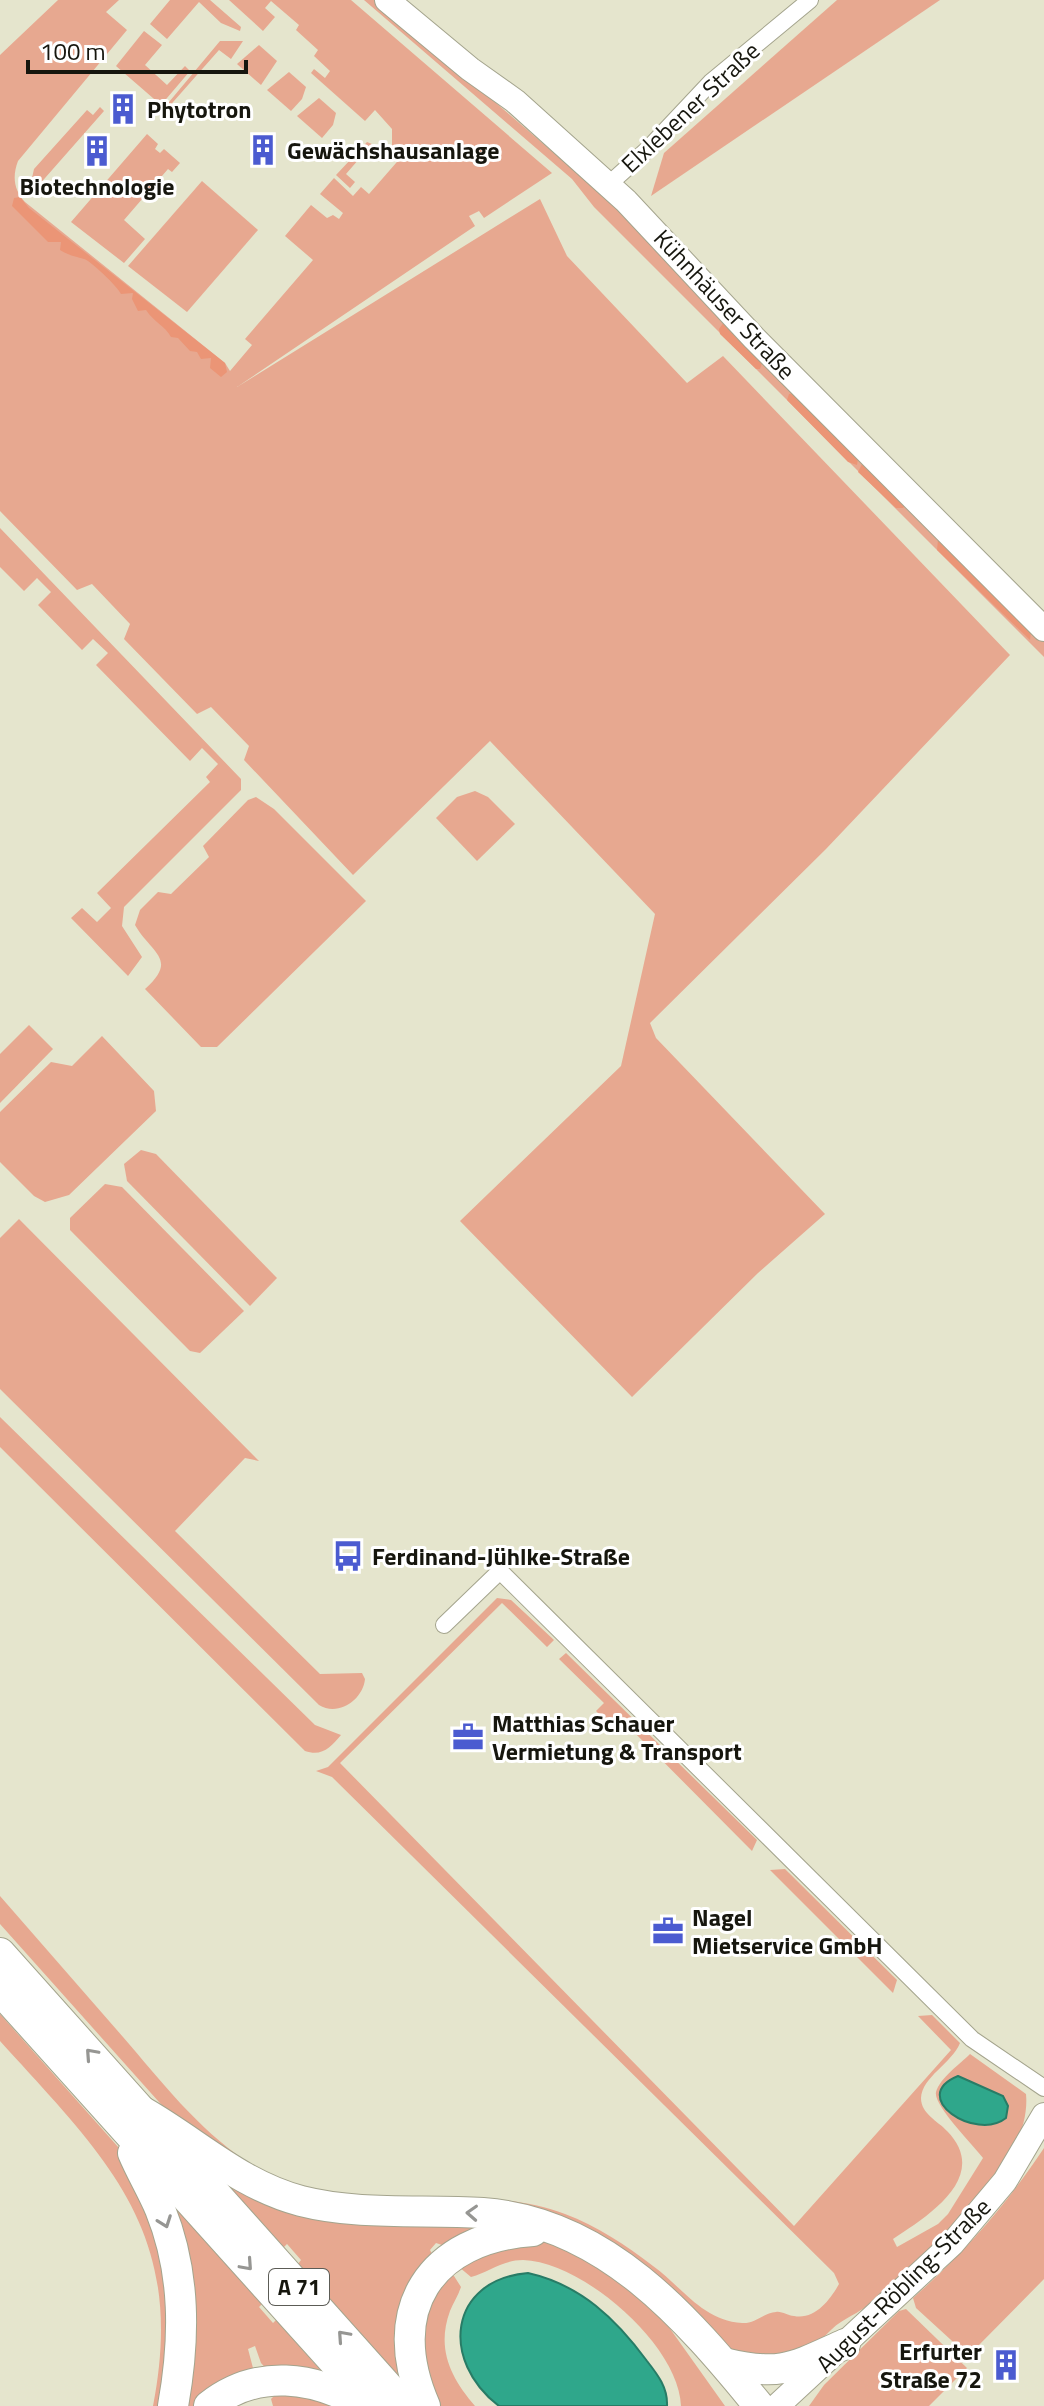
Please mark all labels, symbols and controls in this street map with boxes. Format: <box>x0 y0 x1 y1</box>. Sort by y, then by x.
scale bar <box>28 24 246 74</box>
text: 100 m <box>40 33 106 69</box>
street label: Elxlebener Straße <box>613 33 767 181</box>
place label: Phytotron <box>147 91 252 127</box>
building icon: Phytotron <box>106 92 140 126</box>
place label: Gewächshausanlage <box>287 132 499 168</box>
building icon: Gewächshausanlage <box>246 133 280 167</box>
building icon: Biotechnologie <box>80 134 114 168</box>
place label: Biotechnologie <box>19 168 175 204</box>
street label: Kühnhäuser Straße <box>646 221 804 387</box>
place label: Ferdinand-Jühlke-Straße <box>372 1538 630 1574</box>
bus stop icon: Ferdinand-Jühlke-Straße <box>331 1539 365 1573</box>
place label: Matthias Schauer Vermietung & Transport <box>492 1705 742 1769</box>
office icon: Matthias Schauer Vermietung & Transport <box>451 1720 485 1754</box>
place label: Nagel Mietservice GmbH <box>692 1899 883 1963</box>
office icon: Nagel Mietservice GmbH <box>651 1914 685 1948</box>
one-way arrow <box>86 2049 100 2063</box>
street label: August-Röbling-Straße <box>807 2189 999 2381</box>
one-way arrow <box>465 2204 478 2221</box>
one-way arrow <box>155 2214 171 2228</box>
one-way arrow <box>238 2256 252 2271</box>
road number: A 71 <box>269 2269 329 2305</box>
one-way arrow <box>338 2330 352 2345</box>
place label: Erfurter Straße 72 <box>880 2333 982 2397</box>
building icon: Erfurter Straße 72 <box>989 2348 1023 2382</box>

